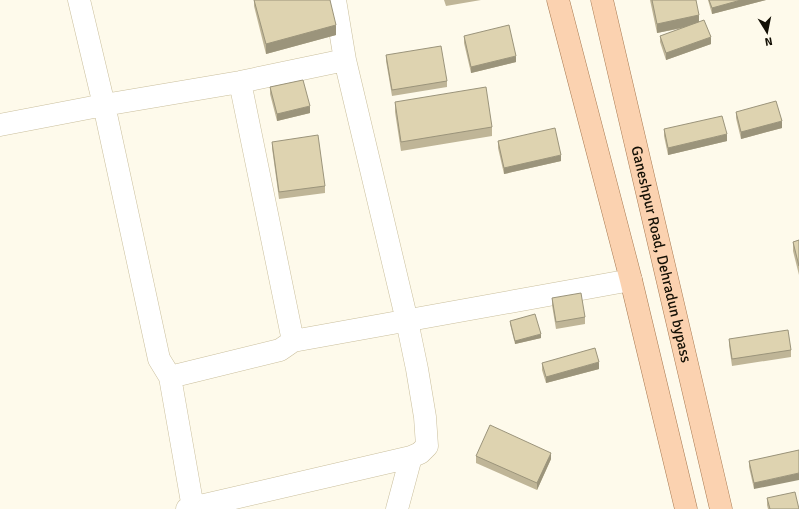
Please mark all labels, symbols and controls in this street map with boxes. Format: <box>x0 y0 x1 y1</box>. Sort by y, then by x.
north arrow <box>747 12 787 52</box>
text: N <box>764 34 774 48</box>
street label: Ganeshpur Road, Dehradun bypass <box>627 144 696 365</box>

